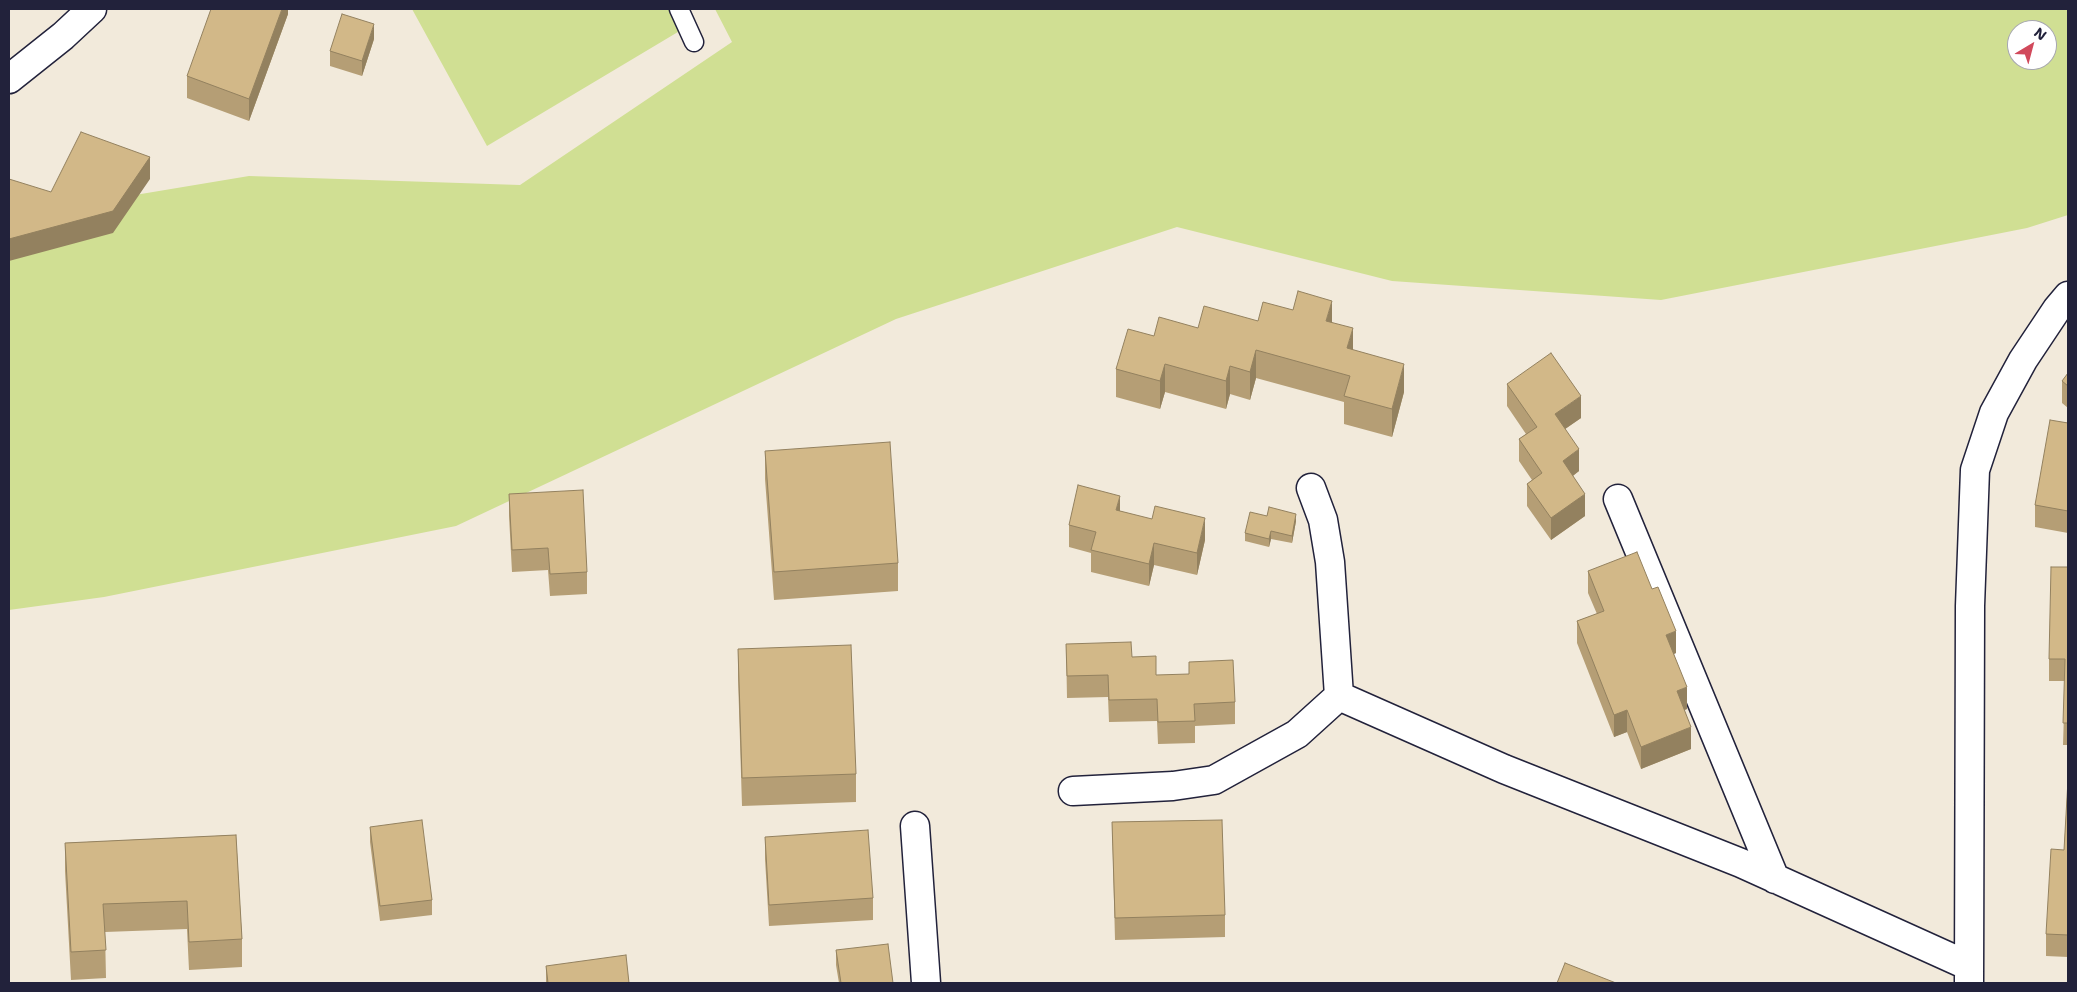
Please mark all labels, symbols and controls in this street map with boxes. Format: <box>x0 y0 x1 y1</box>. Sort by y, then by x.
north arrow <box>2007 20 2057 70</box>
text: N <box>2031 23 2050 44</box>

